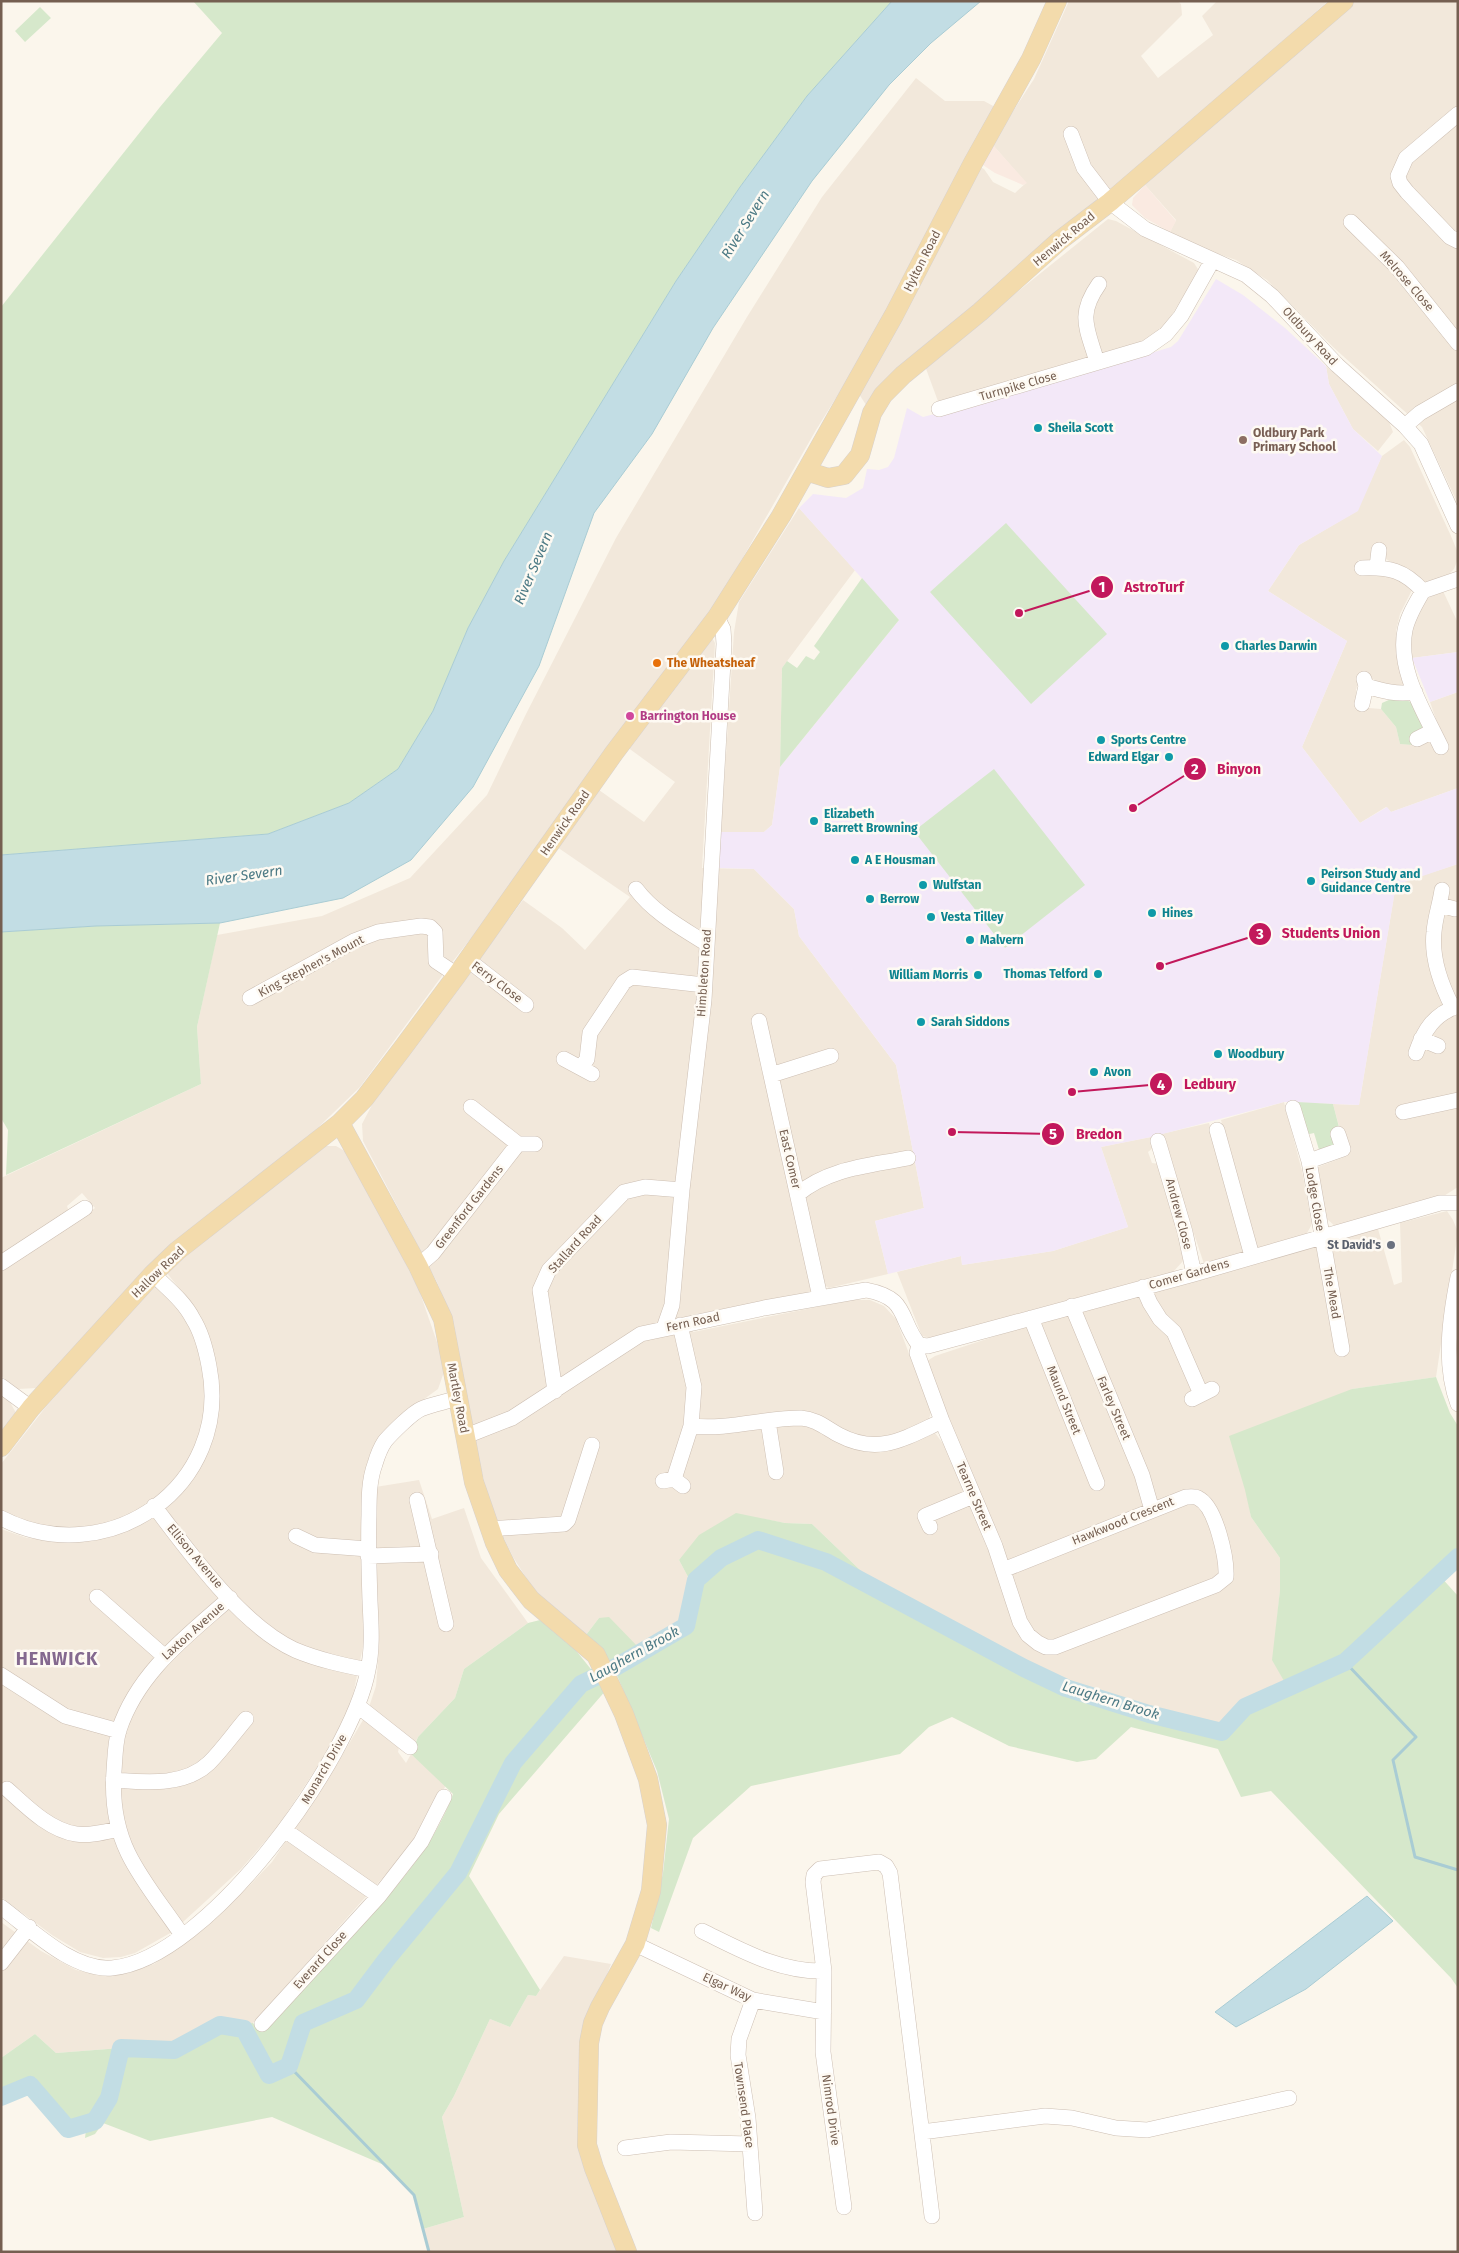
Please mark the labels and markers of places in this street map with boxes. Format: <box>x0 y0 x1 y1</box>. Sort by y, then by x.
place label: Sheila Scott <box>1048 421 1114 435</box>
marker: Sheila Scott <box>1032 422 1044 434</box>
place label: Oldbury Park Primary School <box>1253 426 1336 454</box>
marker: Oldbury Park Primary School <box>1237 434 1249 446</box>
callout: AstroTurf <box>1089 572 1194 601</box>
place label: Charles Darwin <box>1235 639 1317 653</box>
marker: Charles Darwin <box>1219 640 1231 652</box>
place label: The Wheatsheaf <box>667 656 756 670</box>
marker: The Wheatsheaf <box>651 657 663 669</box>
place label: Barrington House <box>640 709 736 723</box>
marker: Barrington House <box>624 710 636 722</box>
place label: Sports Centre <box>1111 733 1186 747</box>
marker: Sports Centre <box>1095 734 1107 746</box>
place label: Edward Elgar <box>1088 750 1159 764</box>
marker: Edward Elgar <box>1163 751 1175 763</box>
callout: Binyon <box>1182 755 1271 784</box>
place label: Elizabeth Barrett Browning <box>824 807 918 835</box>
marker: Elizabeth Barrett Browning <box>808 815 820 827</box>
place label: A E Housman <box>864 853 935 867</box>
marker: A E Housman <box>849 854 861 866</box>
place label: Peirson Study and Guidance Centre <box>1321 867 1420 895</box>
marker: Peirson Study and Guidance Centre <box>1305 875 1317 887</box>
place label: Wulfstan <box>933 878 982 892</box>
marker: Wulfstan <box>917 879 929 891</box>
place label: Berrow <box>880 892 919 906</box>
marker: Berrow <box>864 893 876 905</box>
place label: Hines <box>1162 906 1193 920</box>
marker: Hines <box>1146 907 1158 919</box>
place label: Vesta Tilley <box>940 910 1004 924</box>
marker: Vesta Tilley <box>925 911 937 923</box>
callout: Students Union <box>1247 919 1391 948</box>
place label: Malvern <box>980 933 1024 947</box>
marker: Malvern <box>964 934 976 946</box>
place label: Thomas Telford <box>1004 967 1088 981</box>
place label: William Morris <box>889 968 968 982</box>
marker: Thomas Telford <box>1092 968 1104 980</box>
marker: William Morris <box>972 969 984 981</box>
place label: Sarah Siddons <box>931 1015 1010 1029</box>
marker: Sarah Siddons <box>915 1016 927 1028</box>
place label: Woodbury <box>1228 1047 1285 1061</box>
marker: Woodbury <box>1212 1048 1224 1060</box>
place label: Avon <box>1103 1065 1131 1079</box>
marker: Avon <box>1088 1066 1100 1078</box>
callout: Ledbury <box>1149 1070 1246 1099</box>
callout: Bredon <box>1041 1120 1132 1149</box>
place label: St David's <box>1327 1238 1381 1252</box>
marker: St David's <box>1385 1239 1397 1251</box>

